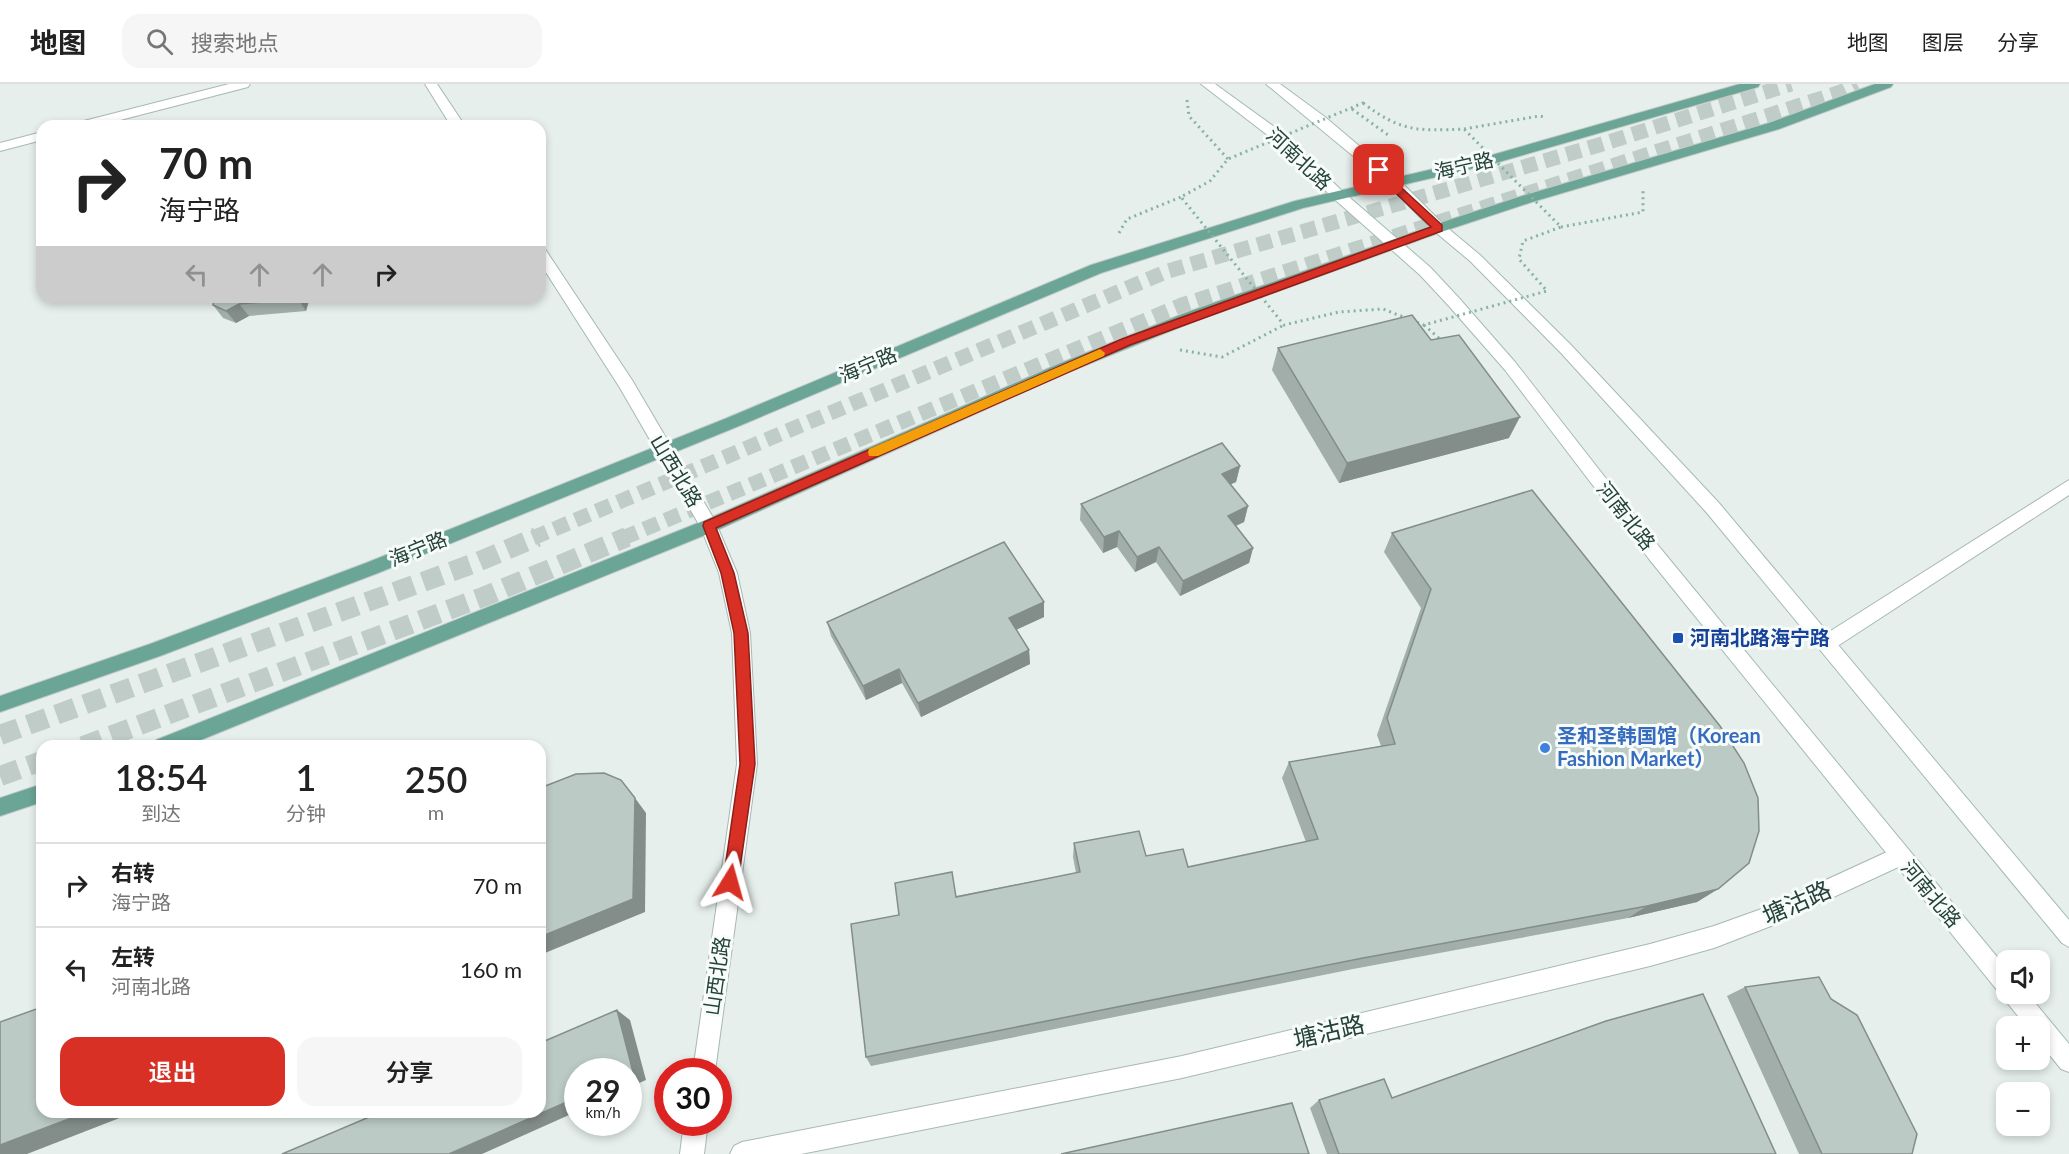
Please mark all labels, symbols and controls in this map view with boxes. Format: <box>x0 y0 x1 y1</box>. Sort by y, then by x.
search box <box>122 14 542 68</box>
text: 地图 <box>30 25 86 59</box>
icon: search <box>143 25 176 58</box>
text: 搜索地点 <box>191 29 279 56</box>
text: 地图 <box>1847 29 1889 54</box>
text: 图层 <box>1922 29 1964 54</box>
text: 分享 <box>1997 29 2039 54</box>
street label: 河南北路 <box>1262 122 1337 194</box>
text: 70 m <box>159 138 253 188</box>
icon: right <box>60 144 138 222</box>
pin <box>1353 144 1404 195</box>
street label: 海宁路 <box>1432 147 1496 183</box>
icon: arrive <box>1362 153 1395 186</box>
text: 海宁路 <box>159 193 240 226</box>
icon: left <box>180 258 213 291</box>
icon: ahead <box>243 258 276 291</box>
icon: ahead <box>306 258 339 291</box>
icon: right <box>369 258 402 291</box>
street label: 海宁路 <box>835 341 900 387</box>
street label: 山西北路 <box>646 430 708 511</box>
street label: 河南北路 <box>1593 476 1661 554</box>
street label: 海宁路 <box>385 526 450 570</box>
place label: 河南北路海宁路 <box>1690 625 1830 649</box>
marker: 河南北路海宁路 <box>1671 631 1685 645</box>
place label: 圣和圣韩国馆（Korean Fashion Market） <box>1557 723 1761 770</box>
marker: 圣和圣韩国馆（Korean Fashion Market） <box>1538 741 1552 755</box>
text: 18:54 <box>115 755 207 799</box>
text: 1 <box>296 755 316 799</box>
text: 250 <box>405 757 467 801</box>
text: m <box>428 800 444 824</box>
text: 到达 <box>141 801 181 825</box>
text: 分钟 <box>286 801 326 825</box>
position arrow <box>698 850 762 914</box>
street label: 河南北路 <box>1897 855 1967 932</box>
text: 右转 <box>111 859 155 886</box>
icon: right <box>60 869 93 902</box>
text: 70 m <box>473 872 522 899</box>
street label: 塘沽路 <box>1758 874 1835 930</box>
text: 海宁路 <box>111 890 171 914</box>
street label: 山西北路 <box>699 935 733 1017</box>
text: 左转 <box>111 943 155 970</box>
map controls <box>1996 950 2050 1136</box>
button: sound <box>1996 950 2050 1004</box>
icon: left <box>60 953 93 986</box>
text: 160 m <box>460 956 522 983</box>
text: 河南北路 <box>111 974 191 998</box>
street label: 塘沽路 <box>1290 1008 1367 1053</box>
button: + <box>1996 1016 2050 1070</box>
button: 退出 <box>60 1037 285 1106</box>
button: 分享 <box>297 1037 522 1106</box>
speed limit sign: 30 <box>654 1058 732 1136</box>
text: 29 <box>586 1072 620 1108</box>
button: − <box>1996 1082 2050 1136</box>
text: km/h <box>585 1103 621 1121</box>

